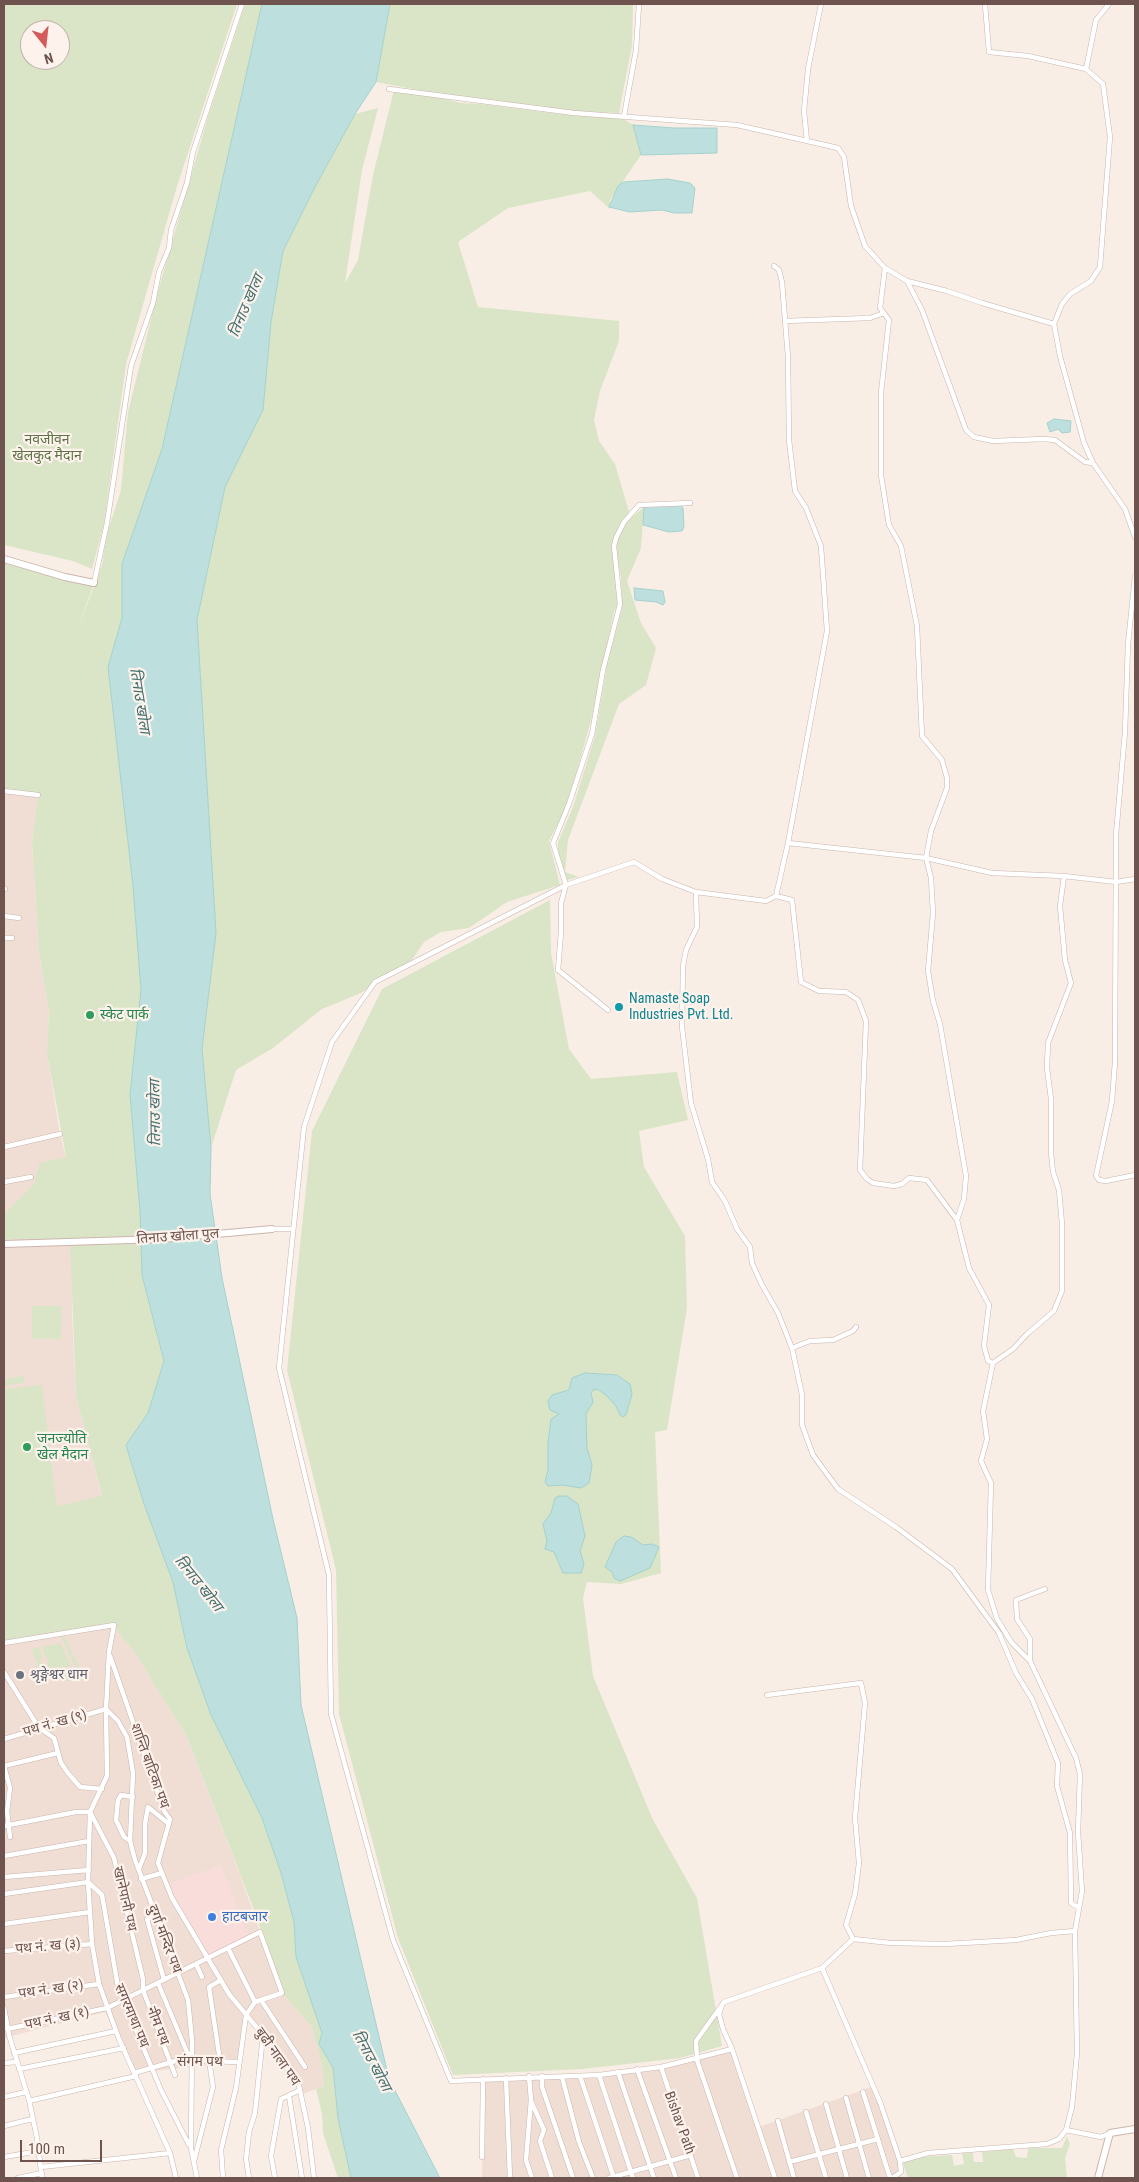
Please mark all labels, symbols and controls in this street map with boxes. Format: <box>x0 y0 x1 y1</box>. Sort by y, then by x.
north arrow <box>20 20 70 70</box>
text: N <box>43 50 55 67</box>
water label: तिनाउ खोला <box>226 272 268 340</box>
park label: नवजीवन खेलकुद मैदान <box>12 432 82 464</box>
water label: तिनाउ खोला <box>125 667 153 735</box>
place label: Namaste Soap Industries Pvt. Ltd. <box>629 991 733 1024</box>
marker: Namaste Soap Industries Pvt. Ltd. <box>613 1001 625 1013</box>
place label: स्केट पार्क <box>100 1007 149 1023</box>
marker: स्केट पार्क <box>84 1009 96 1021</box>
water label: तिनाउ खोला <box>146 1080 166 1146</box>
street label: तिनाउ खोला पुल <box>136 1226 220 1248</box>
place label: जनज्योति खेल मैदान <box>37 1431 88 1464</box>
marker: जनज्योति खेल मैदान <box>21 1441 33 1453</box>
water label: तिनाउ खोला <box>170 1553 226 1615</box>
place label: श्रृङ्गेश्वर धाम <box>30 1667 88 1683</box>
marker: श्रृङ्गेश्वर धाम <box>14 1669 26 1681</box>
street label: पथ नं. ख (९) <box>21 1707 89 1741</box>
street label: शान्ति बाटिका पथ <box>126 1721 172 1811</box>
street label: खानेपानी पथ <box>108 1865 140 1933</box>
street label: दुर्गा मन्दिर पथ <box>143 1902 185 1976</box>
place label: हाटबजार <box>222 1909 268 1925</box>
marker: हाटबजार <box>206 1911 218 1923</box>
street label: पथ नं. ख (३) <box>15 1936 81 1958</box>
street label: पथ नं. ख (२) <box>17 1977 85 2003</box>
street label: सगरमाथा पथ <box>110 1982 152 2050</box>
street label: पथ नं. ख (१) <box>23 2004 91 2034</box>
street label: नीम पथ <box>142 2004 172 2048</box>
street label: बुढी नाला पथ <box>251 2025 303 2089</box>
water label: तिनाउ खोला <box>347 2027 395 2095</box>
street label: संगम पथ <box>177 2054 223 2070</box>
street label: Bishav Path <box>660 2090 698 2156</box>
scale bar <box>22 2130 105 2162</box>
text: 100 m <box>28 2140 65 2158</box>

